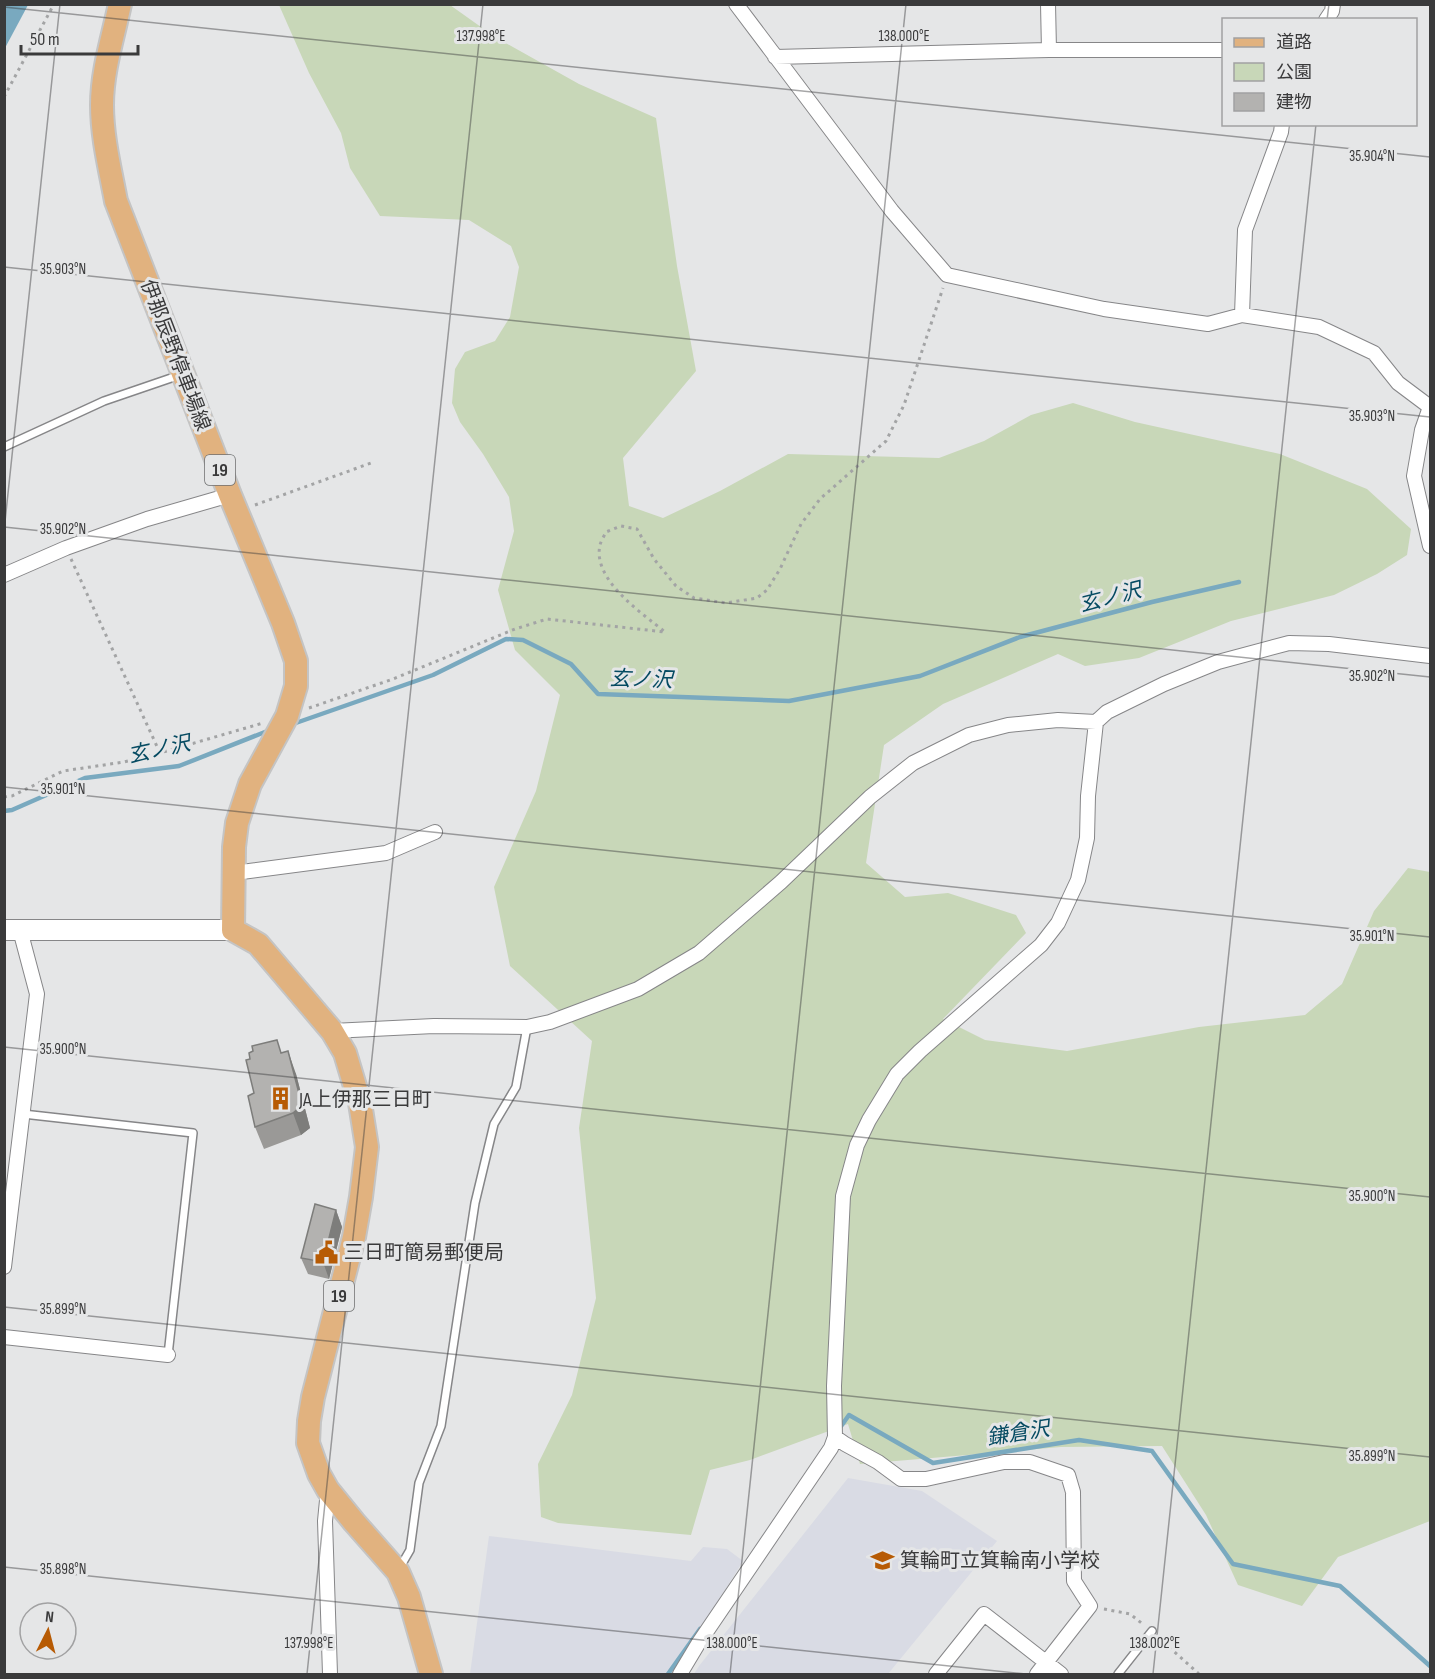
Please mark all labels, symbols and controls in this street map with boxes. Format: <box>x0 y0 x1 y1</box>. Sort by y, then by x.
scale bar <box>21 18 138 56</box>
legend <box>1222 18 1417 126</box>
text: 137.998°E <box>457 27 505 46</box>
text: 138.000°E <box>878 27 930 46</box>
text: 50 m <box>30 29 60 50</box>
text: 道路 <box>1276 32 1312 53</box>
text: 公園 <box>1276 62 1312 83</box>
text: 建物 <box>1276 92 1312 113</box>
text: 35.904°N <box>1349 147 1395 166</box>
text: 35.903°N <box>40 260 86 279</box>
street label: 伊那辰野停車場線 <box>135 276 215 434</box>
text: 35.903°N <box>1349 407 1395 426</box>
road number: 19 <box>205 455 235 485</box>
text: 35.902°N <box>40 520 86 539</box>
water label: 玄ノ沢 <box>1077 577 1147 617</box>
water label: 玄ノ沢 <box>609 666 676 693</box>
text: 35.902°N <box>1349 667 1395 686</box>
water label: 玄ノ沢 <box>126 730 195 768</box>
text: 35.901°N <box>41 780 85 799</box>
text: 35.901°N <box>1350 927 1394 946</box>
text: 35.900°N <box>40 1040 86 1059</box>
building icon: JA上伊那三日町 <box>268 1086 294 1112</box>
place label: JA上伊那三日町 <box>298 1088 432 1112</box>
text: 35.900°N <box>1349 1187 1395 1206</box>
public building icon: 三日町簡易郵便局 <box>313 1239 339 1265</box>
place label: 三日町簡易郵便局 <box>344 1241 504 1265</box>
road number: 19 <box>324 1281 354 1311</box>
text: 35.899°N <box>39 1300 87 1319</box>
water label: 鎌倉沢 <box>985 1416 1054 1451</box>
text: 35.899°N <box>1348 1447 1396 1466</box>
school or university icon: 箕輪町立箕輪南小学校 <box>869 1547 895 1573</box>
place label: 箕輪町立箕輪南小学校 <box>900 1549 1100 1573</box>
text: 35.898°N <box>40 1560 86 1579</box>
north arrow <box>18 1601 78 1661</box>
text: N <box>44 1608 55 1627</box>
text: 137.998°E <box>285 1634 333 1653</box>
text: 138.000°E <box>706 1634 758 1653</box>
text: 138.002°E <box>1130 1634 1180 1653</box>

